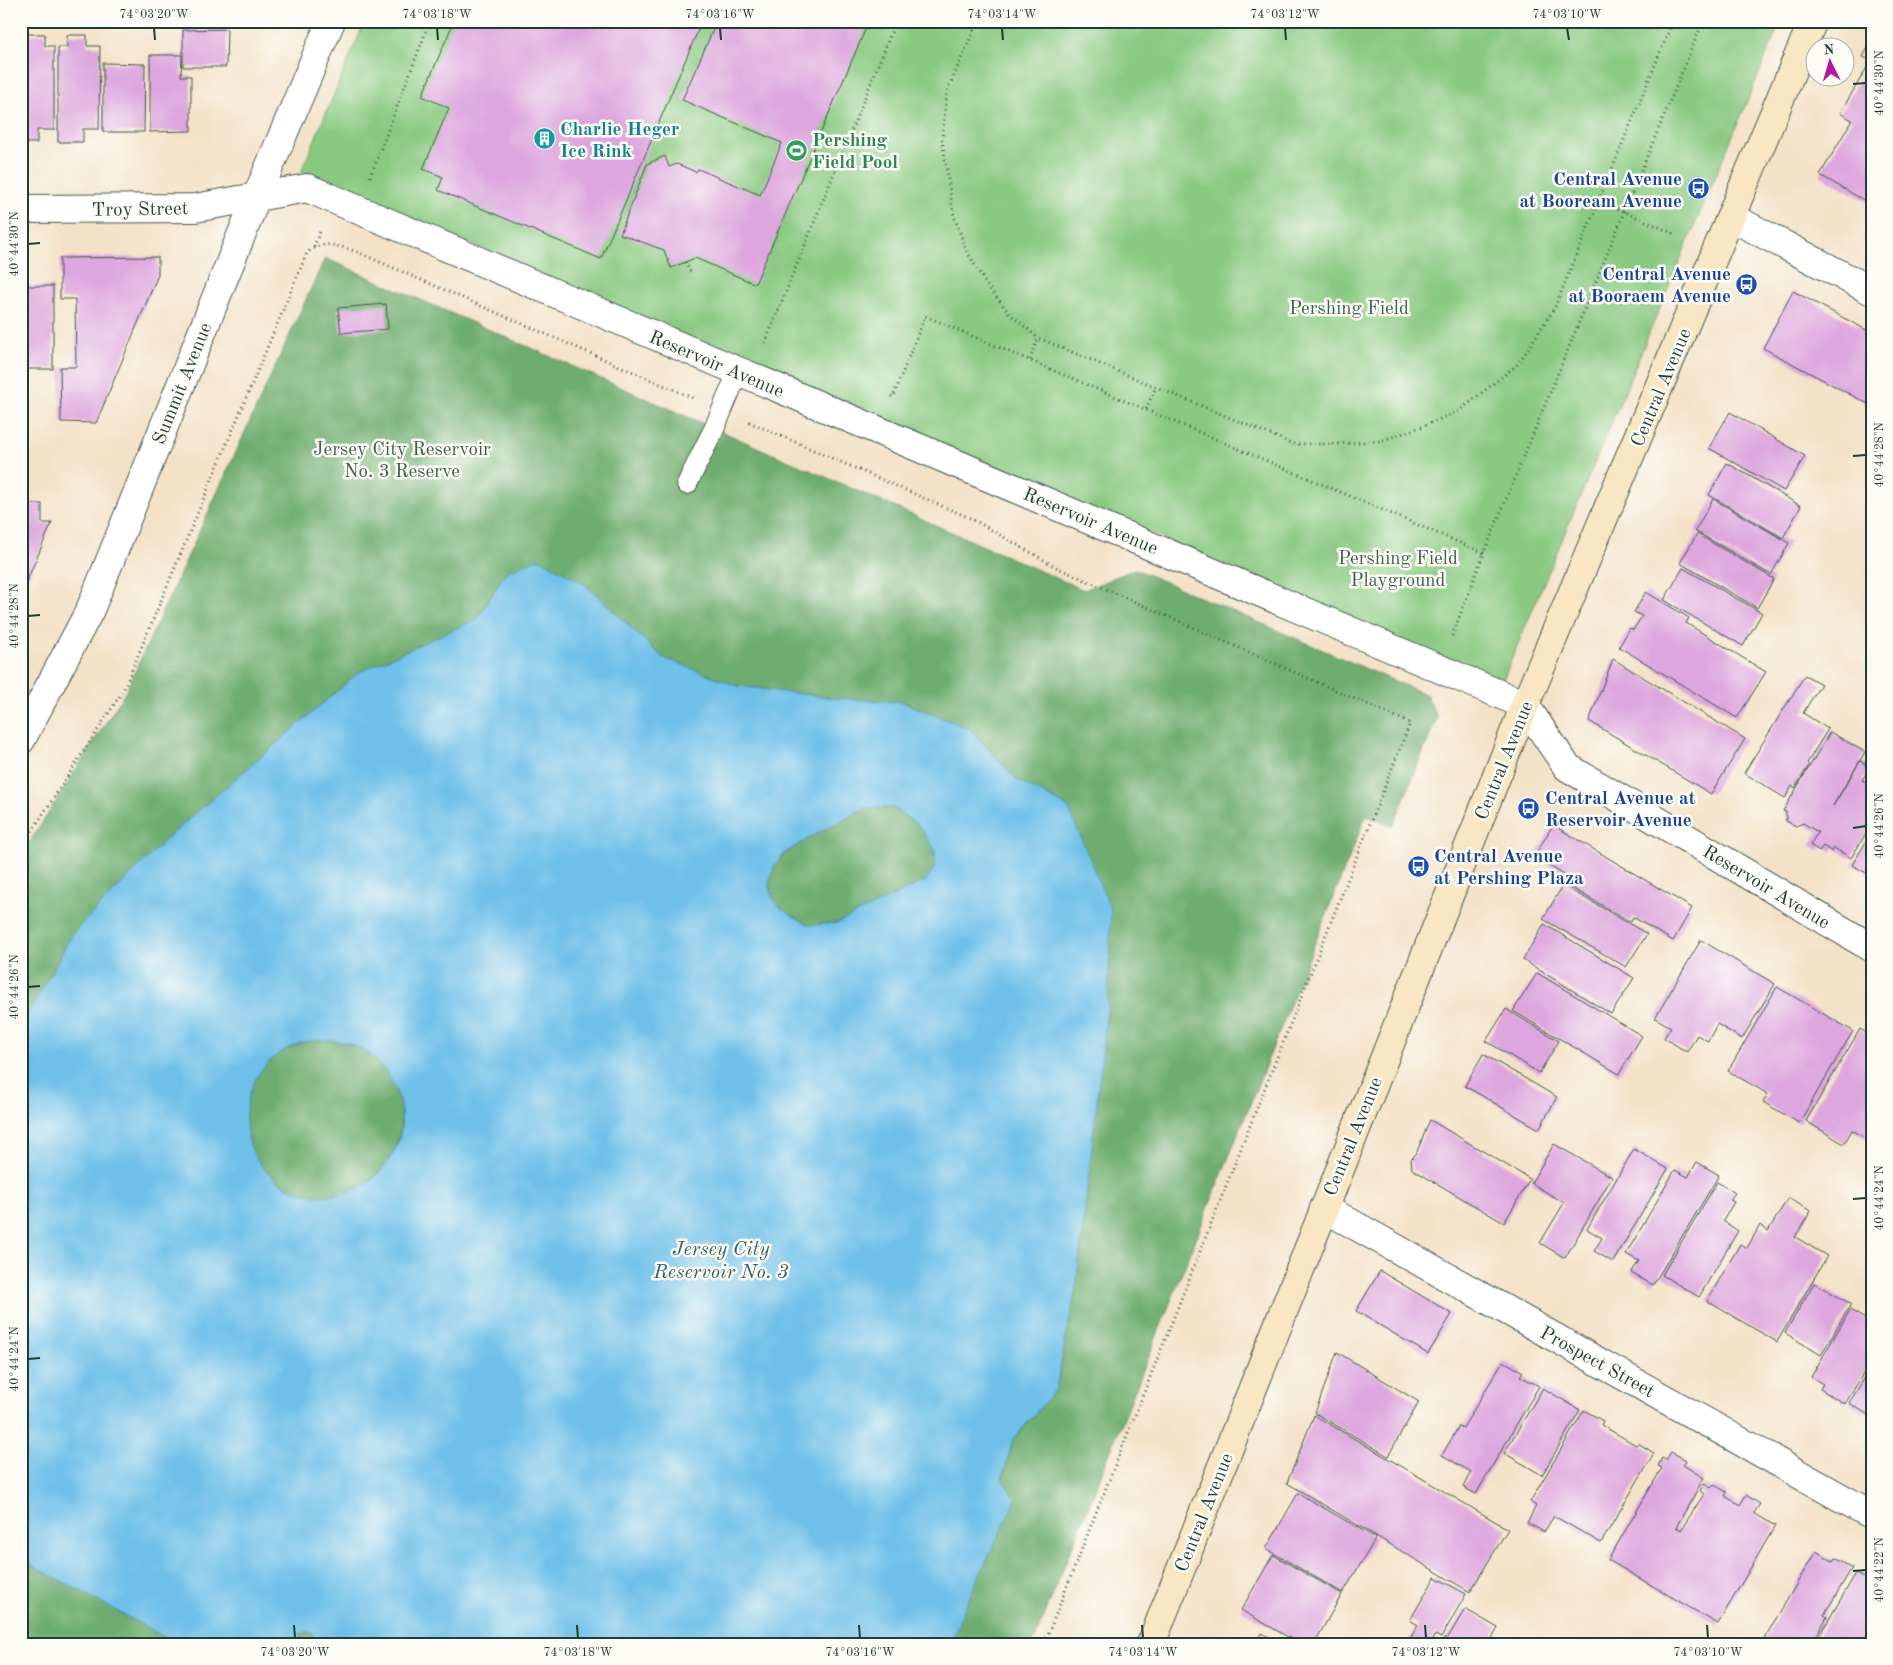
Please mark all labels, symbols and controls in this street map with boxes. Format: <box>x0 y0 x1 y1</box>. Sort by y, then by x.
text: 74°03'20"W <box>119 9 189 21</box>
text: 74°03'18"W <box>402 9 472 21</box>
text: 74°03'16"W <box>685 9 755 21</box>
text: 74°03'14"W <box>967 9 1037 21</box>
text: 74°03'12"W <box>1250 9 1320 21</box>
text: 74°03'10"W <box>1532 9 1602 21</box>
north arrow <box>1806 38 1856 88</box>
text: N <box>1823 43 1835 57</box>
text: 40°44'30"N <box>1874 50 1886 116</box>
place label: Charlie Heger Ice Rink <box>560 121 679 162</box>
building icon: Charlie Heger Ice Rink <box>532 127 556 151</box>
place label: Pershing Field Pool <box>812 132 898 173</box>
sports icon: Pershing Field Pool <box>784 138 808 162</box>
place label: Central Avenue at Booream Avenue <box>1519 171 1682 212</box>
bus stop icon: Central Avenue at Booream Avenue <box>1686 177 1710 201</box>
street label: Troy Street <box>92 200 188 221</box>
text: 40°44'30"N <box>9 211 21 277</box>
place label: Central Avenue at Booraem Avenue <box>1568 266 1731 307</box>
bus stop icon: Central Avenue at Booraem Avenue <box>1735 272 1759 296</box>
park label: Pershing Field <box>1289 300 1409 319</box>
street label: Summit Avenue <box>150 320 216 448</box>
street label: Central Avenue <box>1629 326 1696 450</box>
street label: Reservoir Avenue <box>646 328 786 402</box>
text: 40°44'28"N <box>1874 422 1886 488</box>
park label: Jersey City Reservoir No. 3 Reserve <box>313 441 491 482</box>
street label: Reservoir Avenue <box>1020 485 1160 559</box>
park label: Pershing Field Playground <box>1338 550 1458 591</box>
text: 40°44'28"N <box>9 583 21 649</box>
street label: Central Avenue <box>1473 699 1538 823</box>
place label: Central Avenue at Reservoir Avenue <box>1545 790 1696 831</box>
text: 40°44'26"N <box>1874 793 1886 859</box>
bus stop icon: Central Avenue at Reservoir Avenue <box>1517 796 1541 820</box>
street label: Reservoir Avenue <box>1699 843 1832 933</box>
place label: Central Avenue at Pershing Plaza <box>1434 848 1584 889</box>
bus stop icon: Central Avenue at Pershing Plaza <box>1406 854 1430 878</box>
text: 40°44'26"N <box>9 954 21 1020</box>
street label: Central Avenue <box>1322 1075 1387 1199</box>
text: 40°44'24"N <box>1874 1165 1886 1231</box>
water label: Jersey City Reservoir No. 3 <box>652 1240 789 1283</box>
street label: Prospect Street <box>1536 1324 1657 1402</box>
text: 40°44'24"N <box>9 1326 21 1392</box>
street label: Central Avenue <box>1173 1451 1238 1575</box>
text: 40°44'22"N <box>1874 1537 1886 1603</box>
text: 74°03'20"W <box>260 1647 330 1659</box>
text: 74°03'18"W <box>543 1647 613 1659</box>
text: 74°03'16"W <box>825 1647 895 1659</box>
text: 74°03'14"W <box>1108 1647 1178 1659</box>
text: 74°03'12"W <box>1391 1647 1461 1659</box>
text: 74°03'10"W <box>1673 1647 1743 1659</box>

